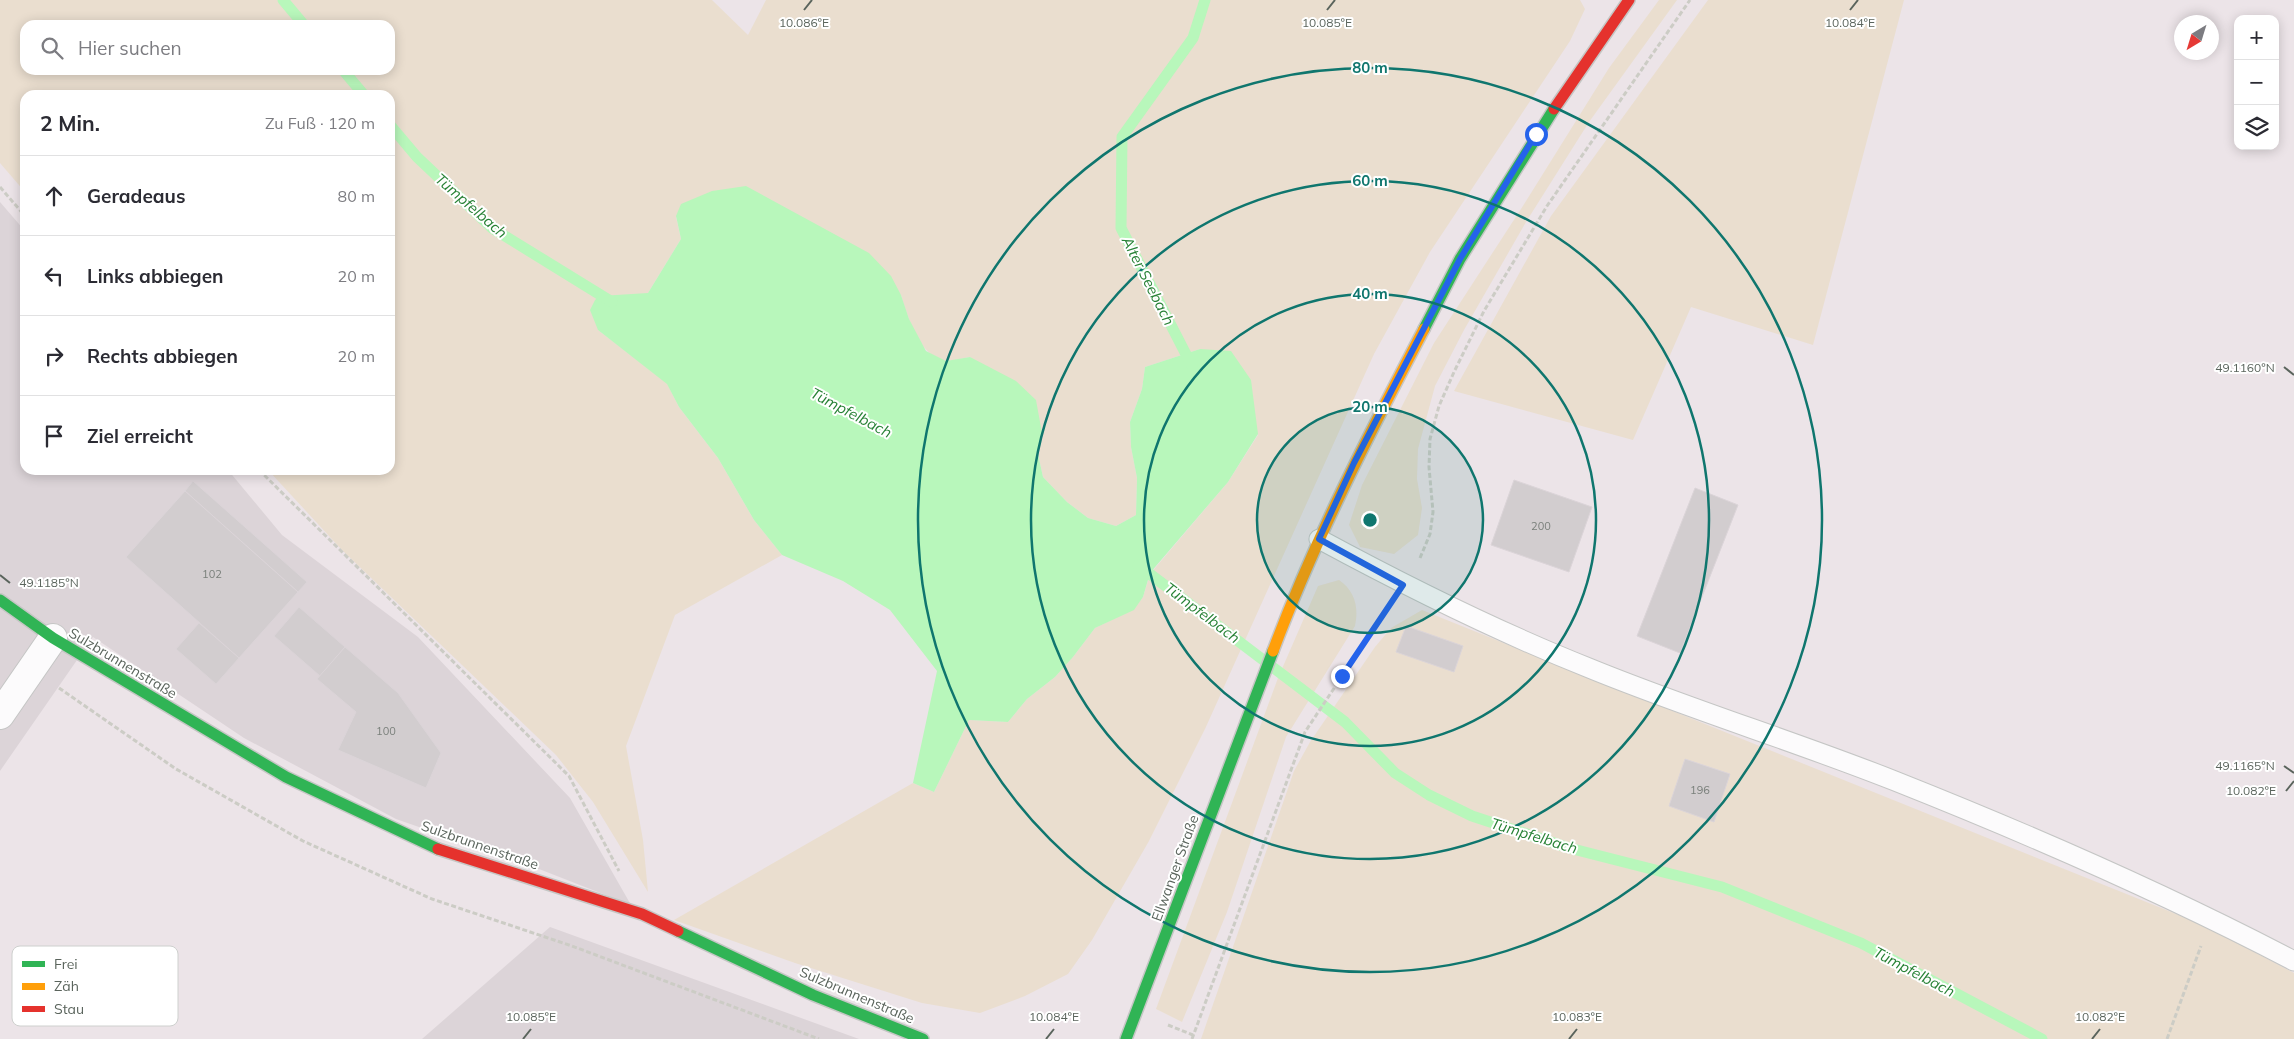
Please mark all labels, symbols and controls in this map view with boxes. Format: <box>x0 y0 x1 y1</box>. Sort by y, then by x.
text: 10.086°E <box>779 15 829 30</box>
text: 10.085°E <box>1302 15 1352 30</box>
text: 10.084°E <box>1825 15 1875 30</box>
north arrow <box>2174 15 2219 60</box>
map controls <box>2234 15 2279 150</box>
button: + <box>2234 15 2279 60</box>
search box <box>20 20 395 75</box>
icon: search <box>38 34 66 62</box>
text: Hier suchen <box>78 36 182 60</box>
text: 80 m <box>1352 58 1388 77</box>
button: − <box>2234 60 2279 105</box>
button: layers <box>2234 105 2279 150</box>
text: 2 Min. <box>40 110 100 136</box>
text: Zu Fuß · 120 m <box>265 113 375 133</box>
route start <box>1525 123 1548 146</box>
water label: Tümpfelbach <box>431 169 512 242</box>
text: 60 m <box>1352 171 1388 190</box>
icon: ahead <box>40 182 68 210</box>
text: Geradeaus <box>87 184 185 208</box>
text: 80 m <box>338 186 375 206</box>
water label: Alter Seebach <box>1117 232 1179 329</box>
icon: left <box>40 262 68 290</box>
text: Links abbiegen <box>87 264 224 288</box>
text: 20 m <box>338 266 375 286</box>
text: 40 m <box>1352 284 1388 303</box>
icon: right <box>40 342 68 370</box>
text: Rechts abbiegen <box>87 344 238 368</box>
text: 20 m <box>338 346 375 366</box>
text: 49.1160°N <box>2215 360 2275 375</box>
water label: Tümpfelbach <box>807 383 895 442</box>
text: 20 m <box>1352 397 1388 416</box>
icon: arrive <box>40 422 68 450</box>
text: Ziel erreicht <box>87 424 193 448</box>
centre of rings <box>1361 511 1379 529</box>
house number: 200 <box>1531 519 1551 533</box>
house number: 102 <box>202 567 222 581</box>
text: 49.1185°N <box>19 575 79 590</box>
water label: Tümpfelbach <box>1161 578 1244 647</box>
street label: Sulzbrunnenstraße <box>66 624 180 702</box>
route end <box>1331 665 1354 688</box>
house number: 100 <box>376 724 396 738</box>
text: 49.1165°N <box>2215 758 2275 773</box>
house number: 196 <box>1690 783 1710 797</box>
text: 10.082°E <box>2226 783 2276 798</box>
street label: Ellwanger Straße <box>1147 812 1203 924</box>
water label: Tümpfelbach <box>1489 813 1580 858</box>
street label: Sulzbrunnenstraße <box>419 816 541 874</box>
water label: Tümpfelbach <box>1870 942 1958 1001</box>
legend <box>12 946 178 1026</box>
text: Frei <box>54 955 78 973</box>
street label: Sulzbrunnenstraße <box>797 963 917 1027</box>
text: Zäh <box>54 977 79 995</box>
text: Stau <box>54 1000 84 1018</box>
text: 10.085°E <box>506 1009 556 1024</box>
text: 10.084°E <box>1029 1009 1079 1024</box>
text: 10.083°E <box>1552 1009 1602 1024</box>
text: 10.082°E <box>2075 1009 2125 1024</box>

